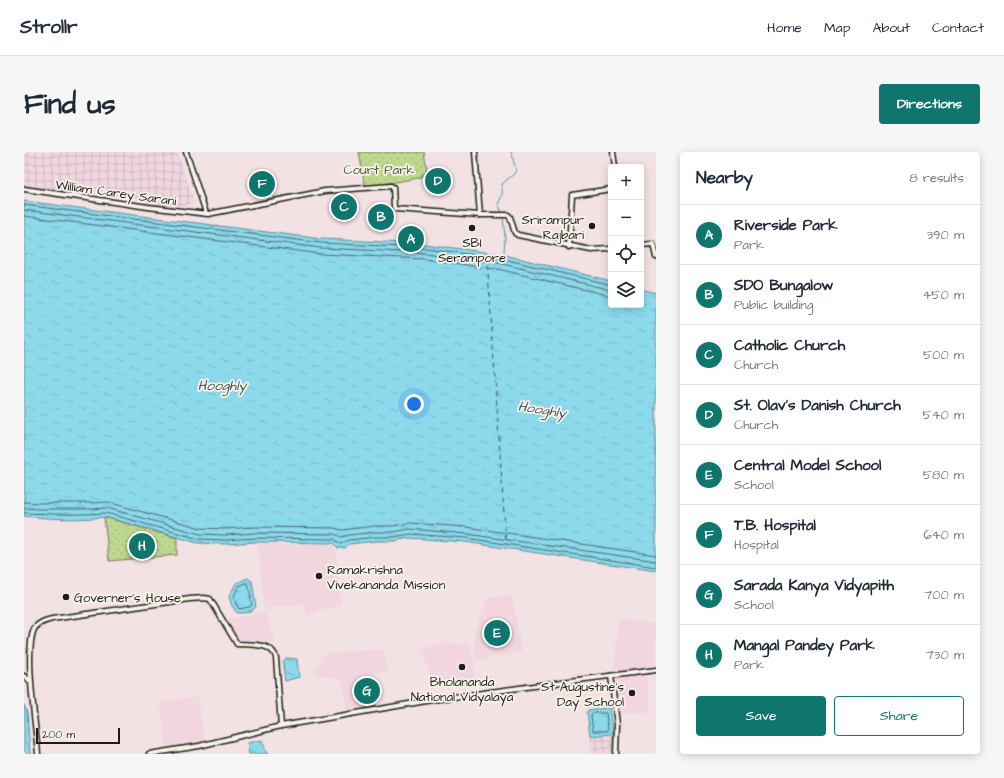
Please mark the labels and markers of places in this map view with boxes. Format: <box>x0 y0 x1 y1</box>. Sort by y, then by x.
pin: D <box>425 166 451 196</box>
pin: F <box>249 169 275 199</box>
pin: C <box>331 192 357 222</box>
pin: B <box>368 202 394 232</box>
place label: Srirampur Rajbari <box>522 211 584 244</box>
marker: Srirampur Rajbari <box>587 221 597 231</box>
marker: SBI Serampore <box>467 223 477 233</box>
pin: A <box>398 224 424 254</box>
place label: SBI Serampore <box>438 234 506 267</box>
pin: H <box>129 531 155 561</box>
place label: Ramakrishna Vivekananda Mission <box>327 561 446 594</box>
marker: Ramakrishna Vivekananda Mission <box>314 571 324 581</box>
place label: Governer's House <box>74 589 181 607</box>
marker: Governer's House <box>61 592 71 602</box>
pin: E <box>484 618 510 648</box>
marker: Bholananda National Vidyalaya <box>457 662 467 672</box>
place label: Bholananda National Vidyalaya <box>411 673 514 707</box>
pin: G <box>354 676 380 706</box>
place label: St Augustine's Day School <box>541 678 624 712</box>
marker: St Augustine's Day School <box>627 688 637 698</box>

